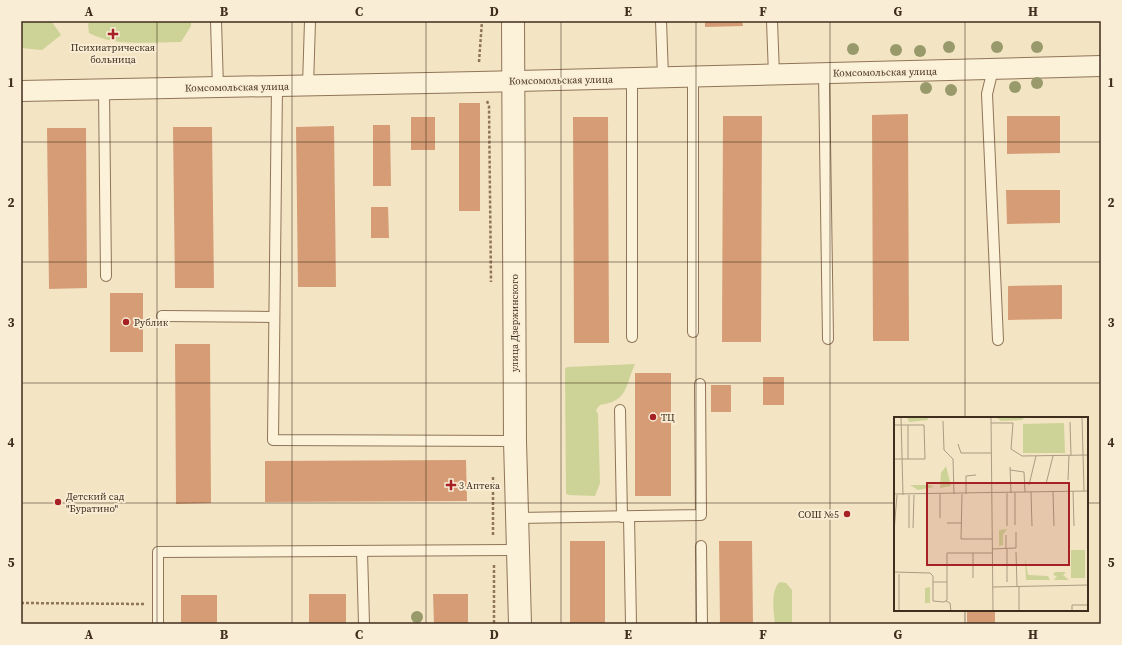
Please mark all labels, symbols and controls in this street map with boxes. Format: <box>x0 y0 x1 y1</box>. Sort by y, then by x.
text: A <box>85 3 94 20</box>
text: B <box>220 3 229 20</box>
text: C <box>355 3 363 20</box>
text: D <box>489 3 499 20</box>
text: E <box>624 3 632 20</box>
text: F <box>759 3 767 20</box>
text: G <box>894 3 903 20</box>
text: H <box>1028 3 1038 20</box>
marker: Психиатрическая больница <box>107 28 119 40</box>
place label: Психиатрическая больница <box>71 41 155 66</box>
street label: Комсомольская улица <box>833 65 938 79</box>
street label: Комсомольская улица <box>509 73 614 87</box>
text: 1 <box>7 74 15 91</box>
text: 1 <box>1107 74 1115 91</box>
street label: Комсомольская улица <box>185 80 290 94</box>
text: 2 <box>7 194 15 211</box>
text: 2 <box>1107 194 1115 211</box>
street label: улица Дзержинского <box>508 273 521 372</box>
text: 3 <box>7 314 15 331</box>
text: 3 <box>1107 314 1115 331</box>
place label: Рублик <box>134 316 169 329</box>
marker: Рублик <box>121 317 131 327</box>
place label: ТЦ <box>661 411 675 424</box>
marker: ТЦ <box>648 412 658 422</box>
inset map <box>894 417 1088 611</box>
text: 4 <box>7 434 15 451</box>
text: 4 <box>1107 434 1115 451</box>
place label: 3 Аптека <box>459 479 501 492</box>
marker: 3 Аптека <box>446 480 456 490</box>
place label: Детский сад "Буратино" <box>66 490 125 515</box>
marker: Детский сад "Буратино" <box>53 497 63 507</box>
place label: СОШ №5 <box>798 508 839 521</box>
marker: СОШ №5 <box>842 509 852 519</box>
text: 5 <box>7 554 15 571</box>
text: 5 <box>1107 554 1115 571</box>
text: A <box>85 626 94 643</box>
text: B <box>220 626 229 643</box>
text: C <box>355 626 363 643</box>
text: D <box>489 626 499 643</box>
text: E <box>624 626 632 643</box>
text: F <box>759 626 767 643</box>
text: G <box>894 626 903 643</box>
text: H <box>1028 626 1038 643</box>

